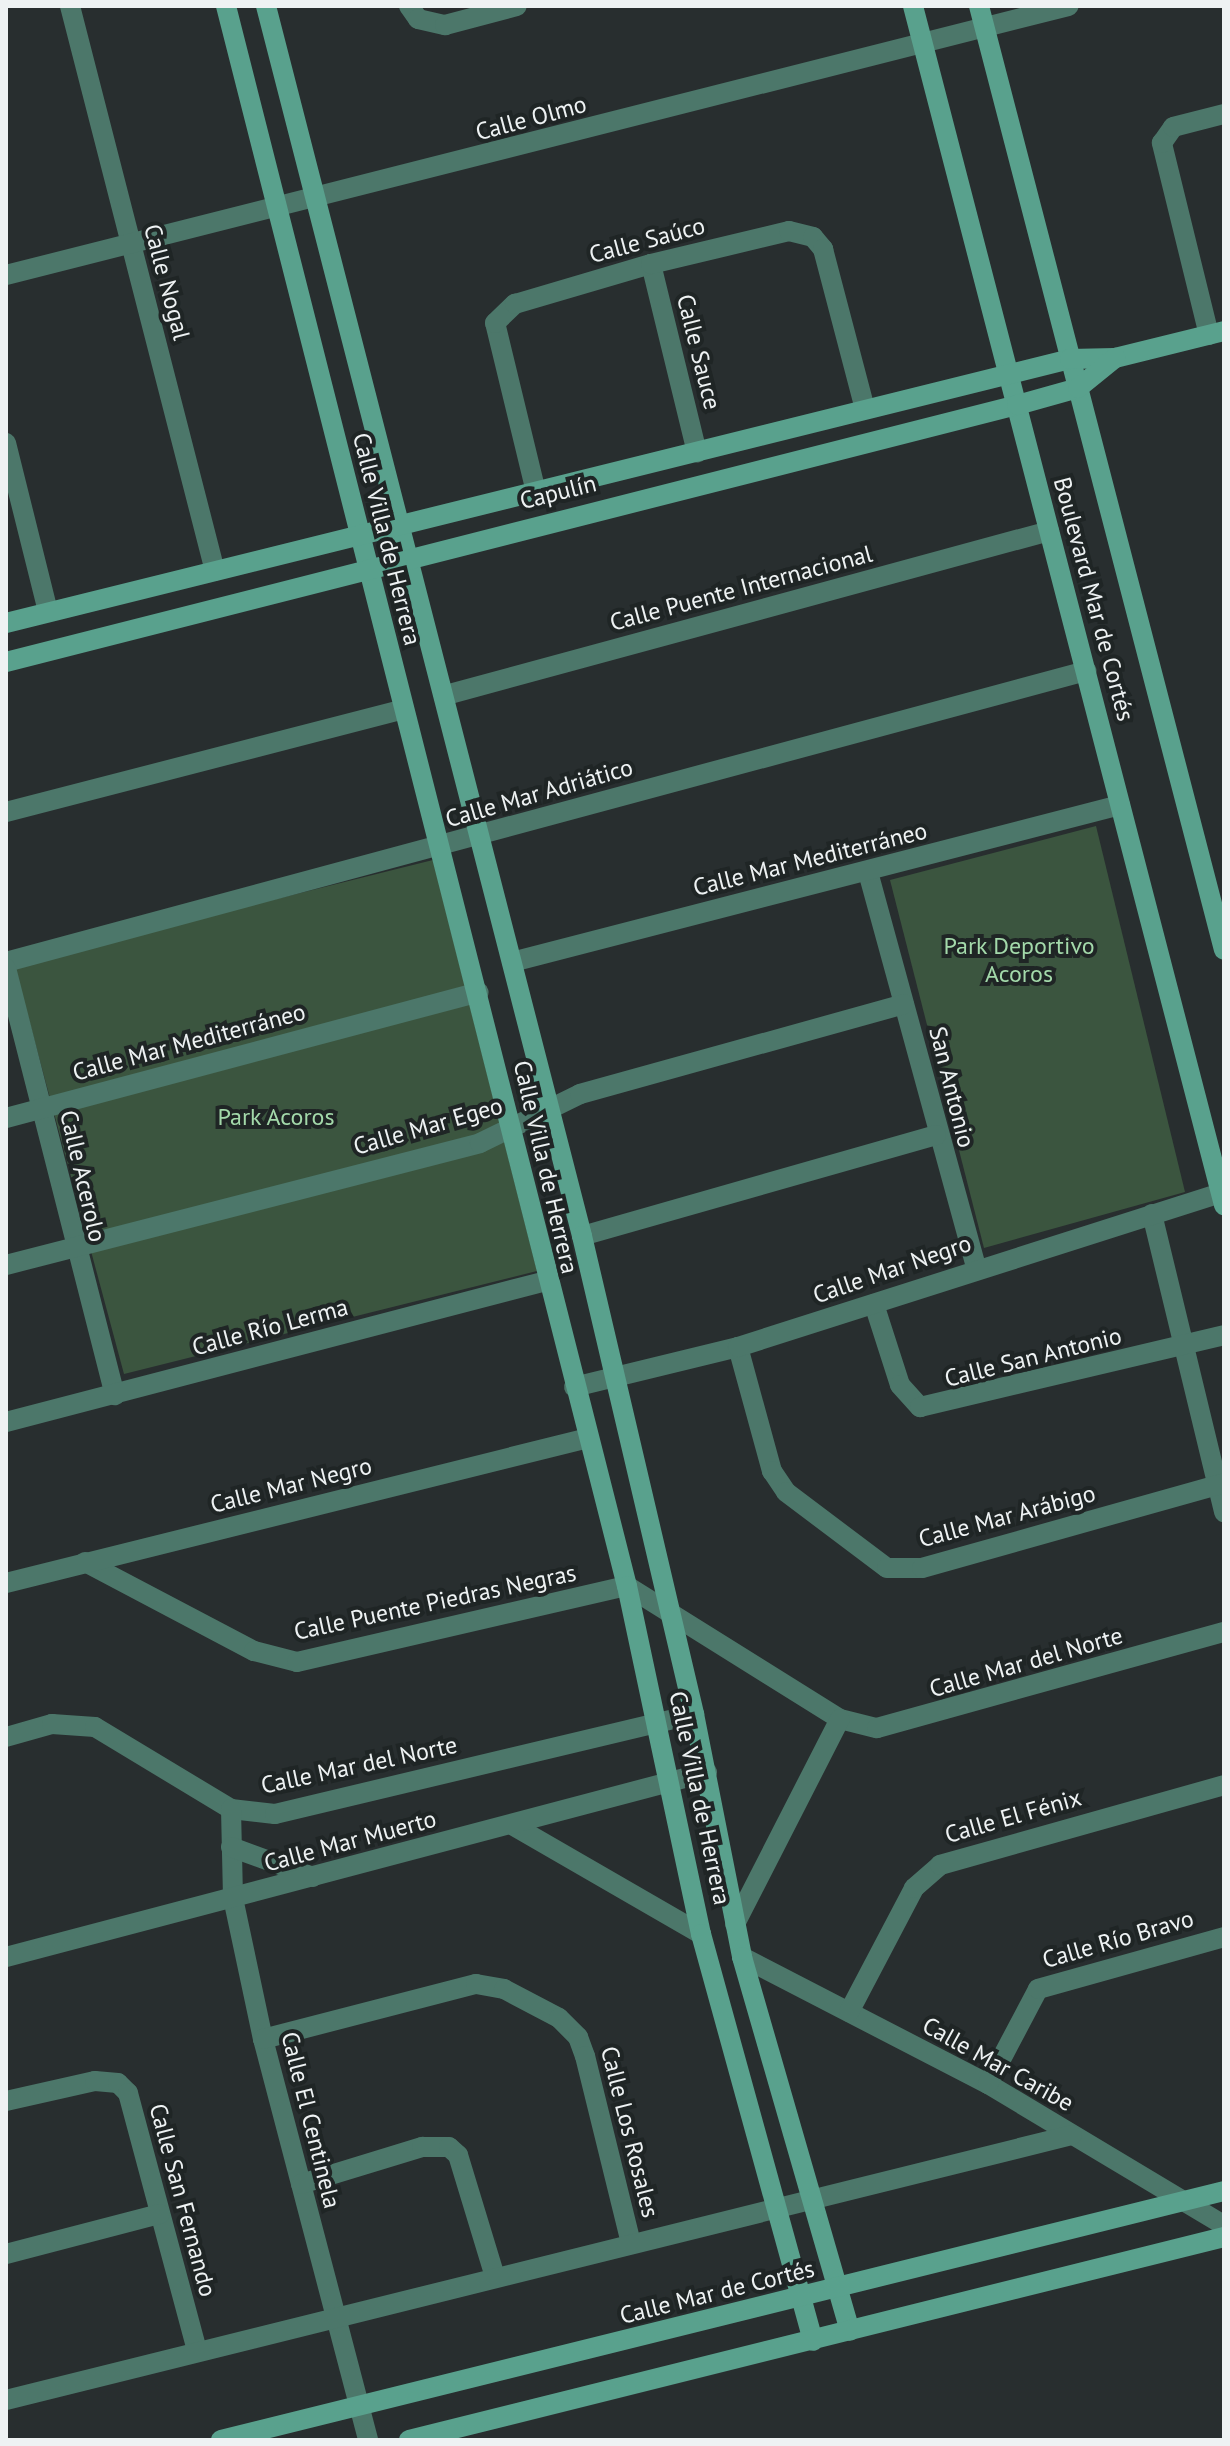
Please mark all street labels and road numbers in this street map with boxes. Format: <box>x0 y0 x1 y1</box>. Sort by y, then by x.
street label: Calle Olmo <box>472 89 590 147</box>
street label: Calle Saúco <box>586 211 708 269</box>
street label: Calle Nogal <box>138 221 196 343</box>
street label: Calle Sauce <box>671 291 727 413</box>
street label: Calle Villa de Herrera <box>347 429 427 649</box>
street label: Capulín <box>517 469 599 515</box>
street label: Boulevard Mar de Cortés <box>1048 474 1140 724</box>
street label: Calle Puente Internacional <box>607 539 875 637</box>
street label: Calle Mar Adriático <box>442 752 636 834</box>
street label: Calle Mar Mediterráneo <box>690 816 930 902</box>
street label: Calle Mar Mediterráneo <box>69 997 309 1087</box>
street label: San Antonio <box>923 1023 981 1151</box>
street label: Calle Villa de Herrera <box>507 1057 585 1277</box>
street label: Calle Mar Egeo <box>350 1091 506 1161</box>
street label: Calle Acerolo <box>54 1107 112 1245</box>
street label: Calle Mar Negro <box>809 1228 975 1310</box>
street label: Calle Río Lerma <box>189 1292 351 1362</box>
street label: Calle San Antonio <box>941 1321 1125 1393</box>
street label: Calle Mar Negro <box>207 1451 375 1519</box>
street label: Calle Mar Arábigo <box>915 1478 1099 1554</box>
street label: Calle Puente Piedras Negras <box>291 1558 579 1646</box>
street label: Calle Mar del Norte <box>926 1621 1126 1703</box>
street label: Calle Villa de Herrera <box>663 1688 737 1908</box>
street label: Calle Mar del Norte <box>258 1730 460 1800</box>
street label: Calle El Fénix <box>941 1783 1085 1849</box>
street label: Calle Mar Muerto <box>261 1804 439 1878</box>
street label: Calle Río Bravo <box>1039 1904 1197 1974</box>
street label: Calle Mar Caribe <box>917 2011 1079 2117</box>
street label: Calle El Centinela <box>275 2029 347 2211</box>
street label: Calle Los Rosales <box>595 2043 665 2221</box>
street label: Calle San Fernando <box>143 2100 223 2300</box>
street label: Calle Mar de Cortés <box>617 2254 817 2330</box>

